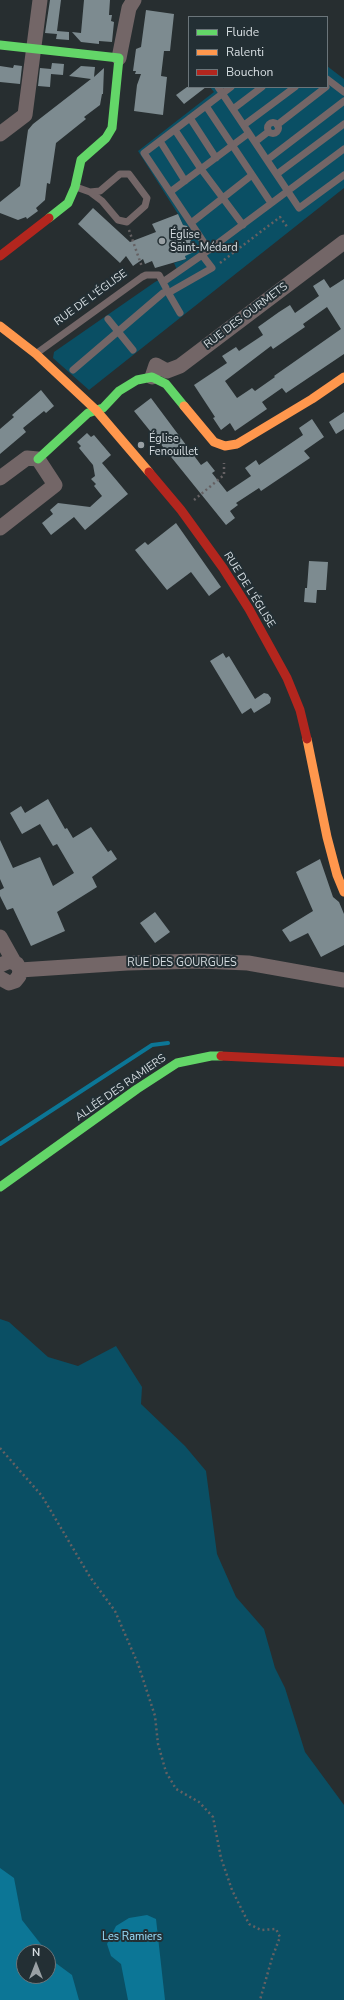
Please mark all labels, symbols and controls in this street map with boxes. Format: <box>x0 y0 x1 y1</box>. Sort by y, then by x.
legend <box>188 16 328 88</box>
text: Fluide <box>226 24 259 40</box>
text: Ralenti <box>226 44 264 60</box>
text: Bouchon <box>226 64 273 80</box>
place label: Église Saint-Médard <box>170 228 238 254</box>
marker: Église Saint-Médard <box>157 236 167 246</box>
street label: RUE DE L'ÉGLISE <box>52 267 130 329</box>
street label: RUE DES OURMETS <box>202 280 290 352</box>
place label: Église Fenouillet <box>149 432 198 458</box>
marker: Église Fenouillet <box>136 440 146 450</box>
street label: RUE DE L'ÉGLISE <box>220 550 278 630</box>
street label: RUE DES GOURGUES <box>127 956 237 970</box>
street label: ALLÉE DES RAMIERS <box>73 1052 169 1124</box>
park label: Les Ramiers <box>102 1930 162 1944</box>
north arrow <box>16 1944 56 1984</box>
text: N <box>32 1945 40 1960</box>

